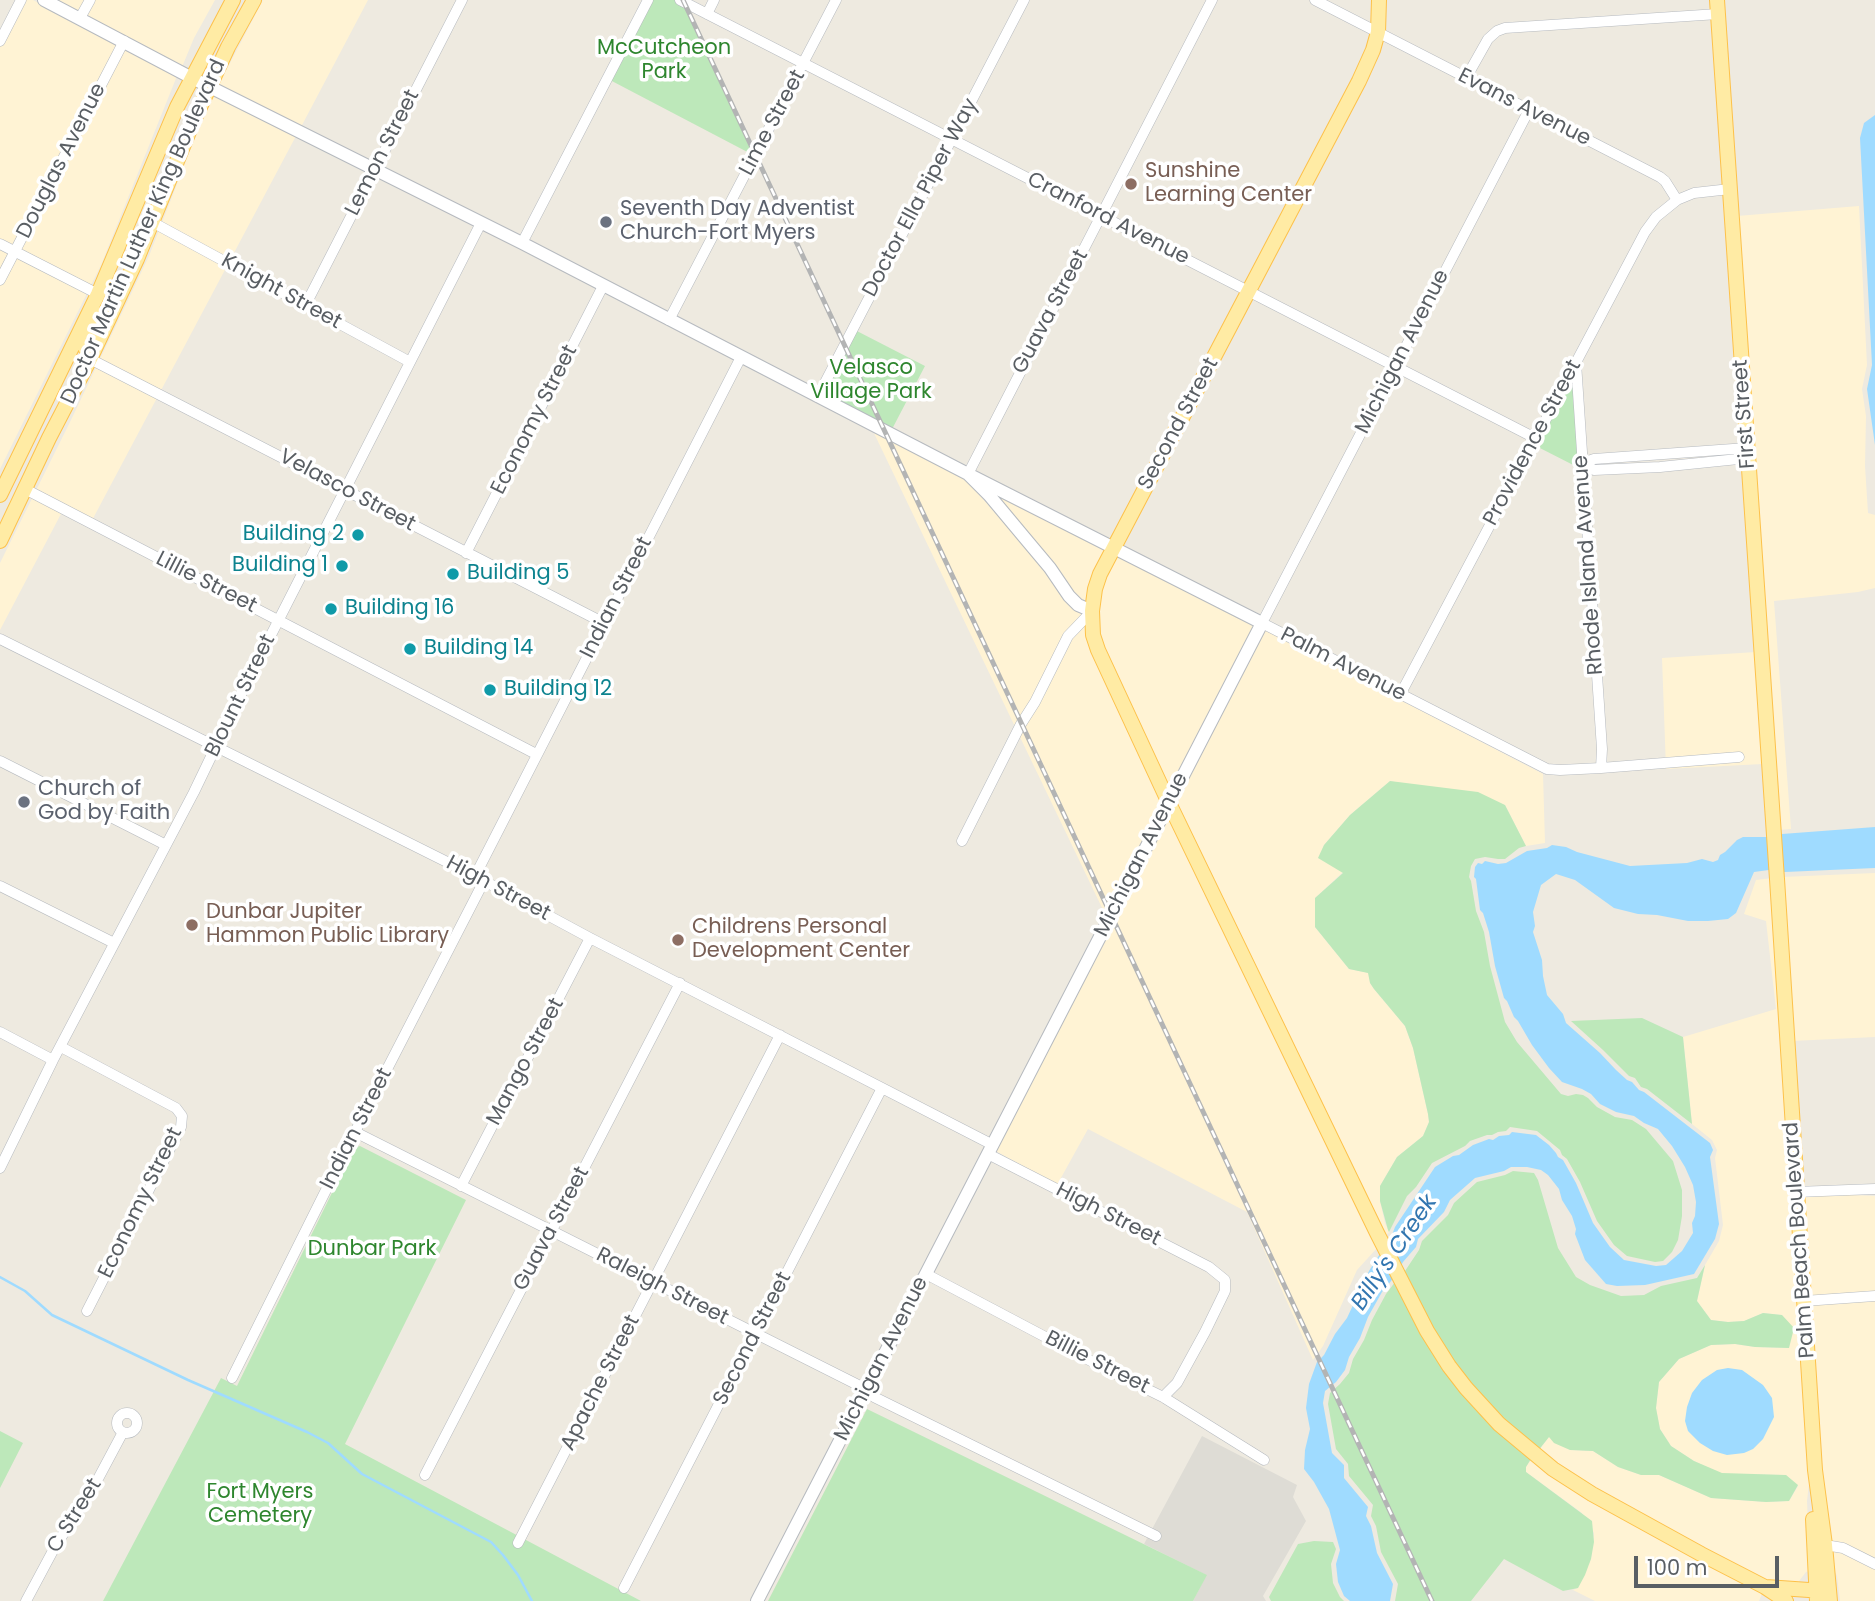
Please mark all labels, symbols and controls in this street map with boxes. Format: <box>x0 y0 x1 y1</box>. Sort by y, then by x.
park label: McCutcheon Park <box>597 36 731 86</box>
street label: Doctor Martin Luther King Boulevard <box>56 56 232 408</box>
street label: Evans Avenue <box>1453 64 1595 152</box>
street label: Lime Street <box>735 66 811 180</box>
street label: Douglas Avenue <box>12 79 112 243</box>
street label: Lemon Street <box>341 86 425 220</box>
street label: Doctor Ella Piper Way <box>858 95 984 301</box>
place label: Sunshine Learning Center <box>1145 159 1312 209</box>
street label: Cranford Avenue <box>1023 167 1193 271</box>
marker: Sunshine Learning Center <box>1123 176 1139 192</box>
place label: Seventh Day Adventist Church-Fort Myers <box>620 197 855 247</box>
marker: Seventh Day Adventist Church-Fort Myers <box>598 214 614 230</box>
street label: Guava Street <box>1008 246 1094 378</box>
street label: Knight Street <box>216 249 346 335</box>
street label: Michigan Avenue <box>1351 266 1455 438</box>
street label: Economy Street <box>486 341 584 499</box>
street label: Second Street <box>1134 354 1224 494</box>
park label: Velasco Village Park <box>810 356 932 406</box>
street label: Providence Street <box>1479 356 1587 530</box>
street label: First Street <box>1729 359 1761 469</box>
street label: Velasco Street <box>275 444 419 538</box>
street label: Rhode Island Avenue <box>1569 454 1609 676</box>
place label: Building 2 <box>243 522 344 548</box>
marker: Building 2 <box>350 527 366 543</box>
street label: Indian Street <box>576 533 658 663</box>
street label: Lillie Street <box>151 547 261 619</box>
place label: Building 1 <box>232 553 328 579</box>
marker: Building 1 <box>334 558 350 574</box>
place label: Building 5 <box>467 561 569 587</box>
marker: Building 5 <box>445 566 461 582</box>
place label: Building 16 <box>345 596 454 622</box>
marker: Building 16 <box>323 601 339 617</box>
street label: Palm Avenue <box>1276 623 1410 707</box>
street label: Blount Street <box>201 631 281 761</box>
place label: Building 14 <box>424 636 533 662</box>
marker: Building 14 <box>402 641 418 657</box>
place label: Building 12 <box>504 677 612 703</box>
marker: Building 12 <box>482 682 498 698</box>
street label: Michigan Avenue <box>1090 769 1194 941</box>
place label: Church of God by Faith <box>38 777 170 827</box>
marker: Church of God by Faith <box>16 794 32 810</box>
street label: High Street <box>442 851 554 927</box>
place label: Dunbar Jupiter Hammon Public Library <box>206 900 449 950</box>
place label: Childrens Personal Development Center <box>692 915 910 965</box>
marker: Dunbar Jupiter Hammon Public Library <box>184 917 200 933</box>
marker: Childrens Personal Development Center <box>670 932 686 948</box>
street label: Mango Street <box>482 994 570 1130</box>
street label: Indian Street <box>316 1064 398 1194</box>
street label: Palm Beach Boulevard <box>1779 1121 1821 1359</box>
street label: Economy Street <box>94 1124 188 1282</box>
street label: Guava Street <box>509 1163 595 1295</box>
street label: High Street <box>1051 1178 1165 1252</box>
water label: Billy's Creek <box>1346 1190 1444 1316</box>
park label: Dunbar Park <box>308 1237 436 1263</box>
street label: Raleigh Street <box>592 1243 732 1331</box>
street label: Second Street <box>709 1268 797 1410</box>
street label: Michigan Avenue <box>830 1273 934 1445</box>
street label: Apache Street <box>556 1311 646 1455</box>
street label: Billie Street <box>1041 1326 1153 1400</box>
street label: C Street <box>42 1474 108 1558</box>
park label: Fort Myers Cemetery <box>207 1480 313 1530</box>
scale bar <box>1637 1542 1782 1586</box>
text: 100 m <box>1647 1553 1707 1582</box>

